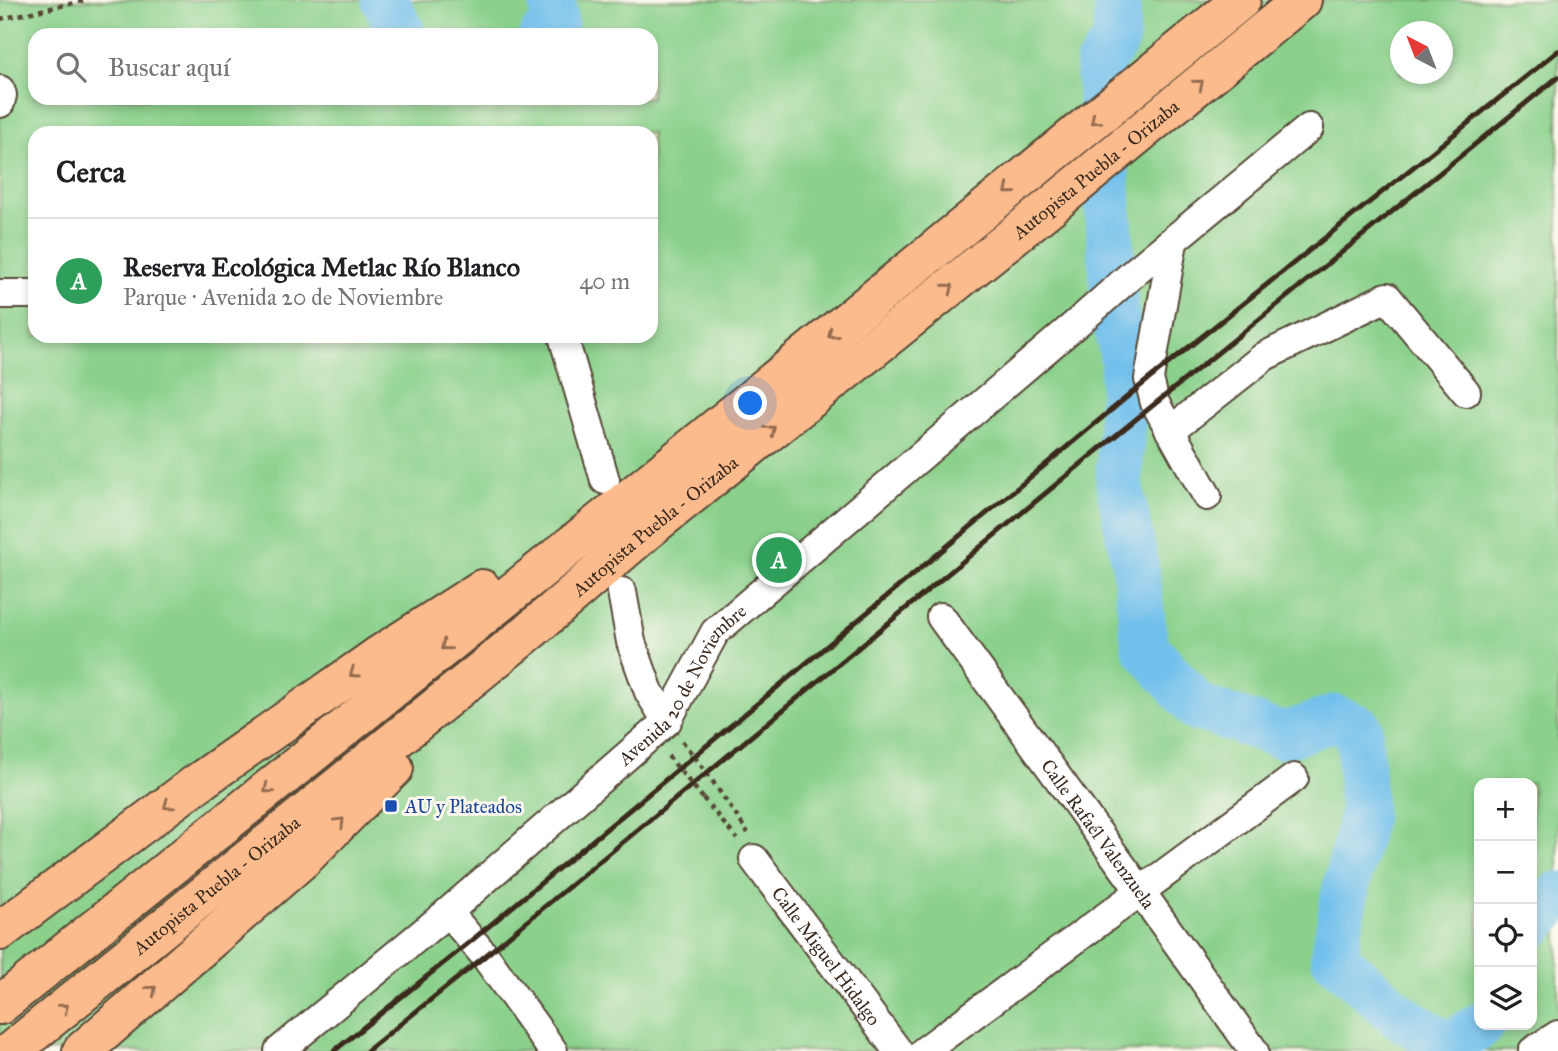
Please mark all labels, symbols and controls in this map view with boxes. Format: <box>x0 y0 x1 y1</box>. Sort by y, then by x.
north arrow <box>1390 21 1453 84</box>
search box <box>28 28 658 105</box>
icon: search <box>52 48 90 86</box>
text: Buscar aquí <box>108 51 230 83</box>
one-way arrow <box>1191 79 1203 92</box>
street label: Autopista Puebla - Orizaba <box>1007 94 1184 245</box>
one-way arrow <box>1090 111 1102 124</box>
text: Cerca <box>56 154 125 190</box>
one-way arrow <box>1004 182 1016 195</box>
text: Reserva Ecológica Metlac Río Blanco <box>123 251 520 283</box>
text: A <box>71 267 87 295</box>
text: 40 m <box>580 267 630 295</box>
text: Parque · Avenida 20 de Noviembre <box>123 283 443 311</box>
one-way arrow <box>941 283 953 296</box>
one-way arrow <box>827 326 840 338</box>
your location <box>733 386 767 420</box>
one-way arrow <box>764 426 776 439</box>
street label: Autopista Puebla - Orizaba <box>567 450 743 602</box>
pin: A <box>756 534 802 586</box>
street label: Avenida 20 de Noviembre <box>613 599 751 771</box>
one-way arrow <box>441 638 454 650</box>
one-way arrow <box>349 665 362 677</box>
street label: Calle Rafaél Valenzuela <box>1036 755 1161 914</box>
map controls <box>1474 778 1537 1030</box>
button: + <box>1474 778 1537 841</box>
one-way arrow <box>264 781 277 793</box>
place label: AU y Plateados <box>404 795 522 818</box>
one-way arrow <box>163 796 176 809</box>
marker: AU y Plateados <box>383 798 399 814</box>
street label: Autopista Puebla - Orizaba <box>128 810 305 960</box>
one-way arrow <box>331 818 344 831</box>
button: − <box>1474 841 1537 904</box>
street label: Calle Miguel Hidalgo <box>767 882 886 1030</box>
button: locate <box>1474 904 1537 967</box>
button: layers <box>1474 967 1537 1030</box>
one-way arrow <box>144 986 157 998</box>
one-way arrow <box>55 1004 68 1016</box>

